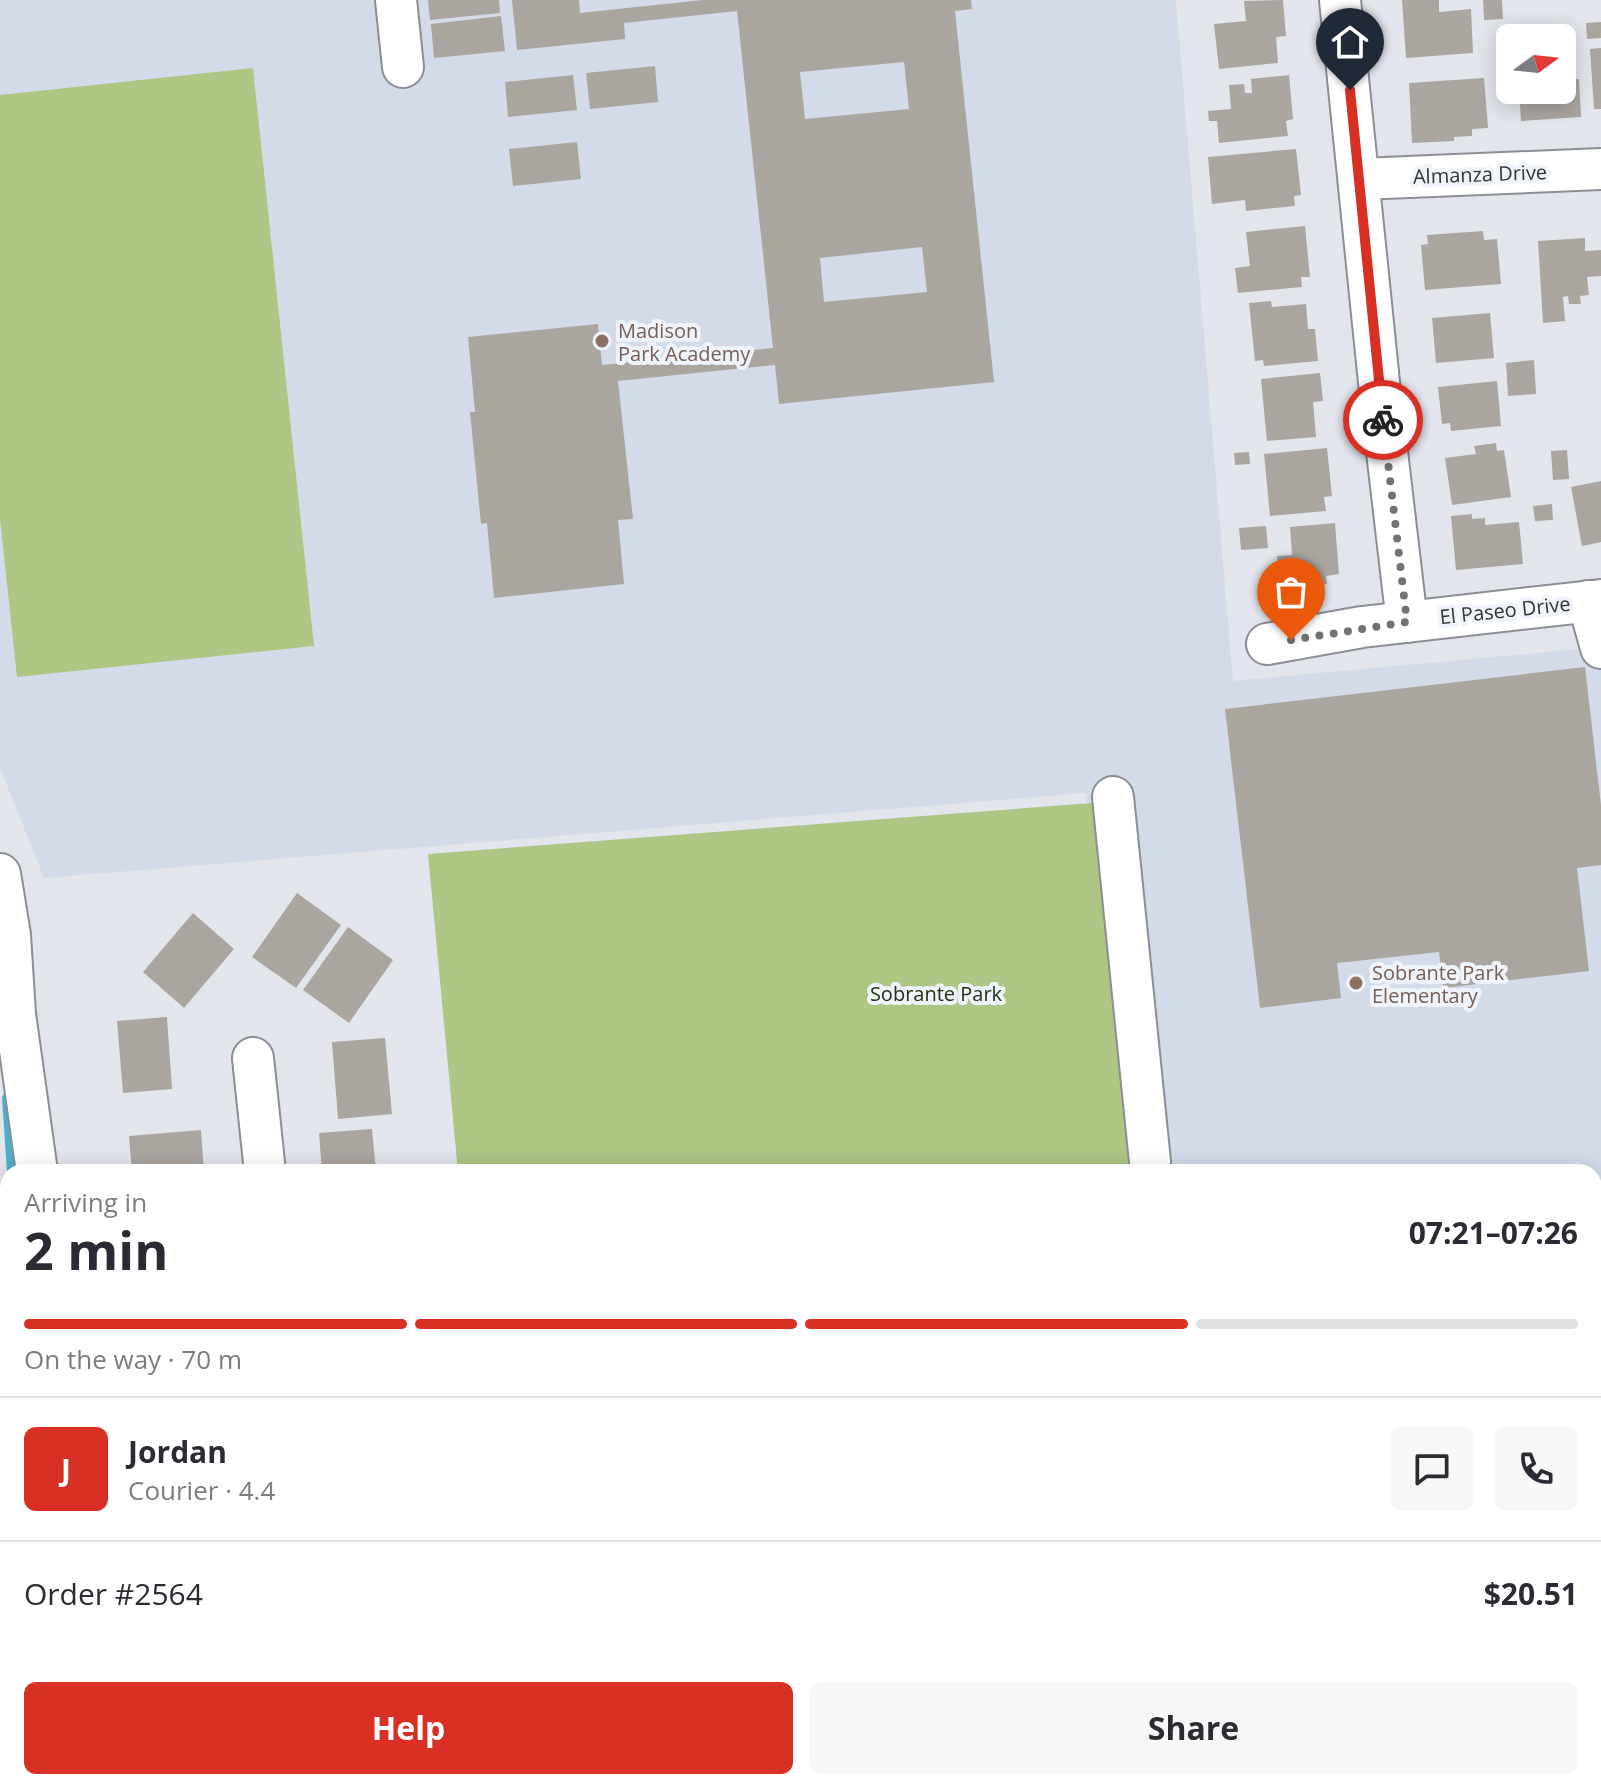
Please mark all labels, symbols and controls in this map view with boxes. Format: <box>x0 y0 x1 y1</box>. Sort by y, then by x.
pin <box>1316 8 1384 90</box>
icon: home <box>1328 20 1372 64</box>
north arrow <box>1496 24 1576 104</box>
map controls <box>1496 24 1576 104</box>
street label: Almanza Drive <box>1412 158 1548 190</box>
place label: Madison Park Academy <box>618 317 751 367</box>
marker: Madison Park Academy <box>593 332 611 350</box>
courier <box>1343 380 1423 460</box>
icon: bike <box>1361 398 1405 442</box>
pin <box>1257 558 1325 640</box>
icon: bag <box>1269 570 1313 614</box>
street label: El Paseo Drive <box>1438 590 1572 630</box>
place label: Sobrante Park Elementary <box>1372 959 1505 1009</box>
marker: Sobrante Park Elementary <box>1347 974 1365 992</box>
park label: Sobrante Park <box>870 980 1003 1007</box>
text: Arriving in <box>24 1184 147 1220</box>
text: 07:21–07:26 <box>1409 1212 1578 1253</box>
text: 2 min <box>24 1214 168 1285</box>
text: On the way · 70 m <box>24 1341 242 1377</box>
button: chat <box>1390 1427 1474 1511</box>
button: phone <box>1494 1427 1578 1511</box>
text: Jordan <box>128 1431 227 1472</box>
text: J <box>61 1449 71 1490</box>
text: Courier · 4.4 <box>128 1472 275 1508</box>
text: Order #2564 <box>24 1573 203 1614</box>
text: $20.51 <box>1484 1573 1578 1614</box>
button: Help <box>24 1682 793 1774</box>
button: Share <box>809 1682 1578 1774</box>

